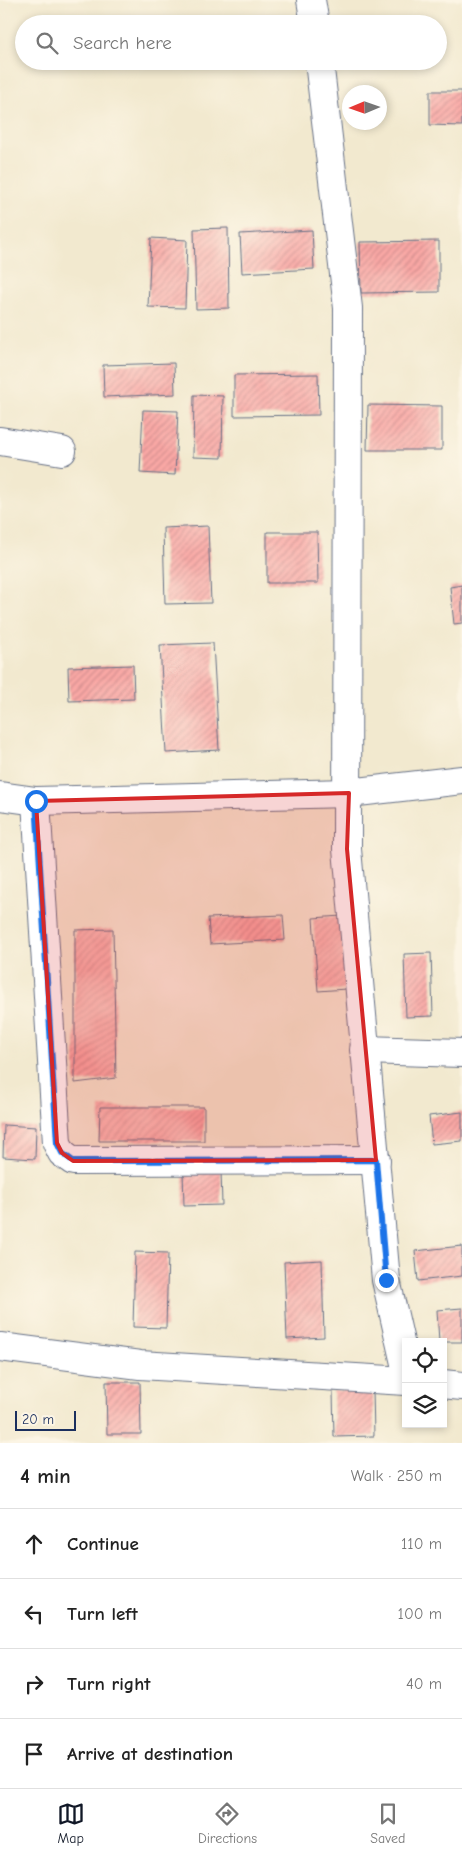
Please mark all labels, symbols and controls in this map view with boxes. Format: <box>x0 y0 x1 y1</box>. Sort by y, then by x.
search box <box>15 15 447 70</box>
icon: search <box>33 29 61 57</box>
text: Search here <box>73 32 172 54</box>
north arrow <box>342 85 387 130</box>
route start <box>25 790 48 813</box>
route end <box>375 1269 398 1292</box>
map controls <box>402 1338 447 1428</box>
button: locate <box>402 1338 447 1383</box>
button: layers <box>402 1383 447 1428</box>
scale bar <box>15 1408 76 1431</box>
text: 20 m <box>22 1411 54 1428</box>
text: 4 min <box>20 1464 71 1488</box>
text: Walk · 250 m <box>351 1467 442 1485</box>
icon: ahead <box>20 1530 48 1558</box>
text: Continue <box>67 1533 139 1555</box>
text: 110 m <box>401 1535 442 1553</box>
icon: left <box>20 1600 48 1628</box>
text: Turn left <box>67 1603 138 1625</box>
text: 100 m <box>398 1605 442 1623</box>
icon: right <box>20 1670 48 1698</box>
text: Turn right <box>67 1673 151 1695</box>
text: 40 m <box>406 1675 442 1693</box>
icon: arrive <box>20 1740 48 1768</box>
text: Arrive at destination <box>67 1743 233 1765</box>
tab: Map <box>57 1800 85 1847</box>
tab: Directions <box>198 1800 257 1847</box>
tab: Saved <box>370 1800 405 1847</box>

